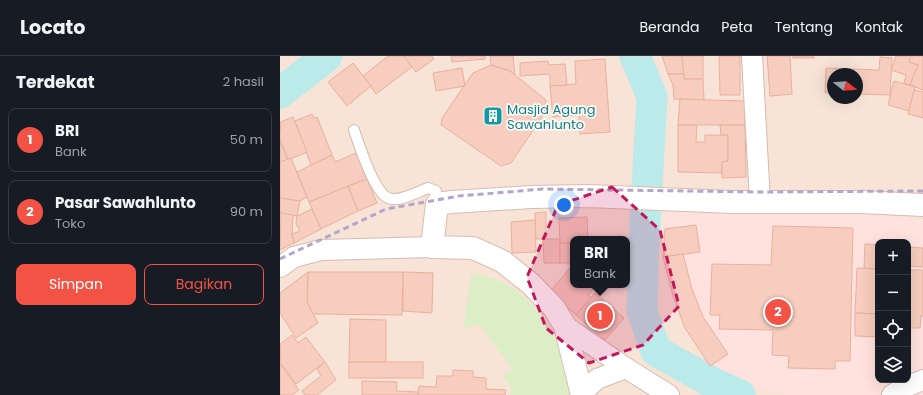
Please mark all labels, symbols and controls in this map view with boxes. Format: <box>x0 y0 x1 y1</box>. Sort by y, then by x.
text: Locato <box>20 14 85 41</box>
text: Beranda <box>640 17 699 37</box>
text: Peta <box>721 17 753 37</box>
text: Tentang <box>775 17 833 37</box>
text: Kontak <box>855 17 903 37</box>
north arrow <box>827 68 863 104</box>
text: Terdekat <box>16 70 95 94</box>
text: 2 hasil <box>223 72 264 91</box>
place label: Masjid Agung Sawahlunto <box>507 100 595 134</box>
building icon: Masjid Agung Sawahlunto <box>482 105 504 127</box>
text: BRI <box>55 120 79 141</box>
text: 1 <box>28 130 32 149</box>
text: 50 m <box>230 130 263 149</box>
text: Bank <box>55 142 87 161</box>
text: Pasar Sawahlunto <box>55 192 196 213</box>
your location <box>554 195 574 215</box>
text: 2 <box>26 202 34 221</box>
text: 90 m <box>230 202 263 221</box>
text: Toko <box>55 214 85 233</box>
popup <box>570 236 630 288</box>
map controls <box>875 239 911 383</box>
button: + <box>875 239 911 275</box>
text: BRI <box>584 242 608 263</box>
button: Simpan <box>16 264 136 305</box>
button: Bagikan <box>144 264 264 305</box>
text: Bank <box>584 264 616 283</box>
button: − <box>875 275 911 311</box>
pin: 2 <box>765 297 791 327</box>
pin: 1 <box>587 301 613 331</box>
button: locate <box>875 311 911 347</box>
button: layers <box>875 347 911 383</box>

